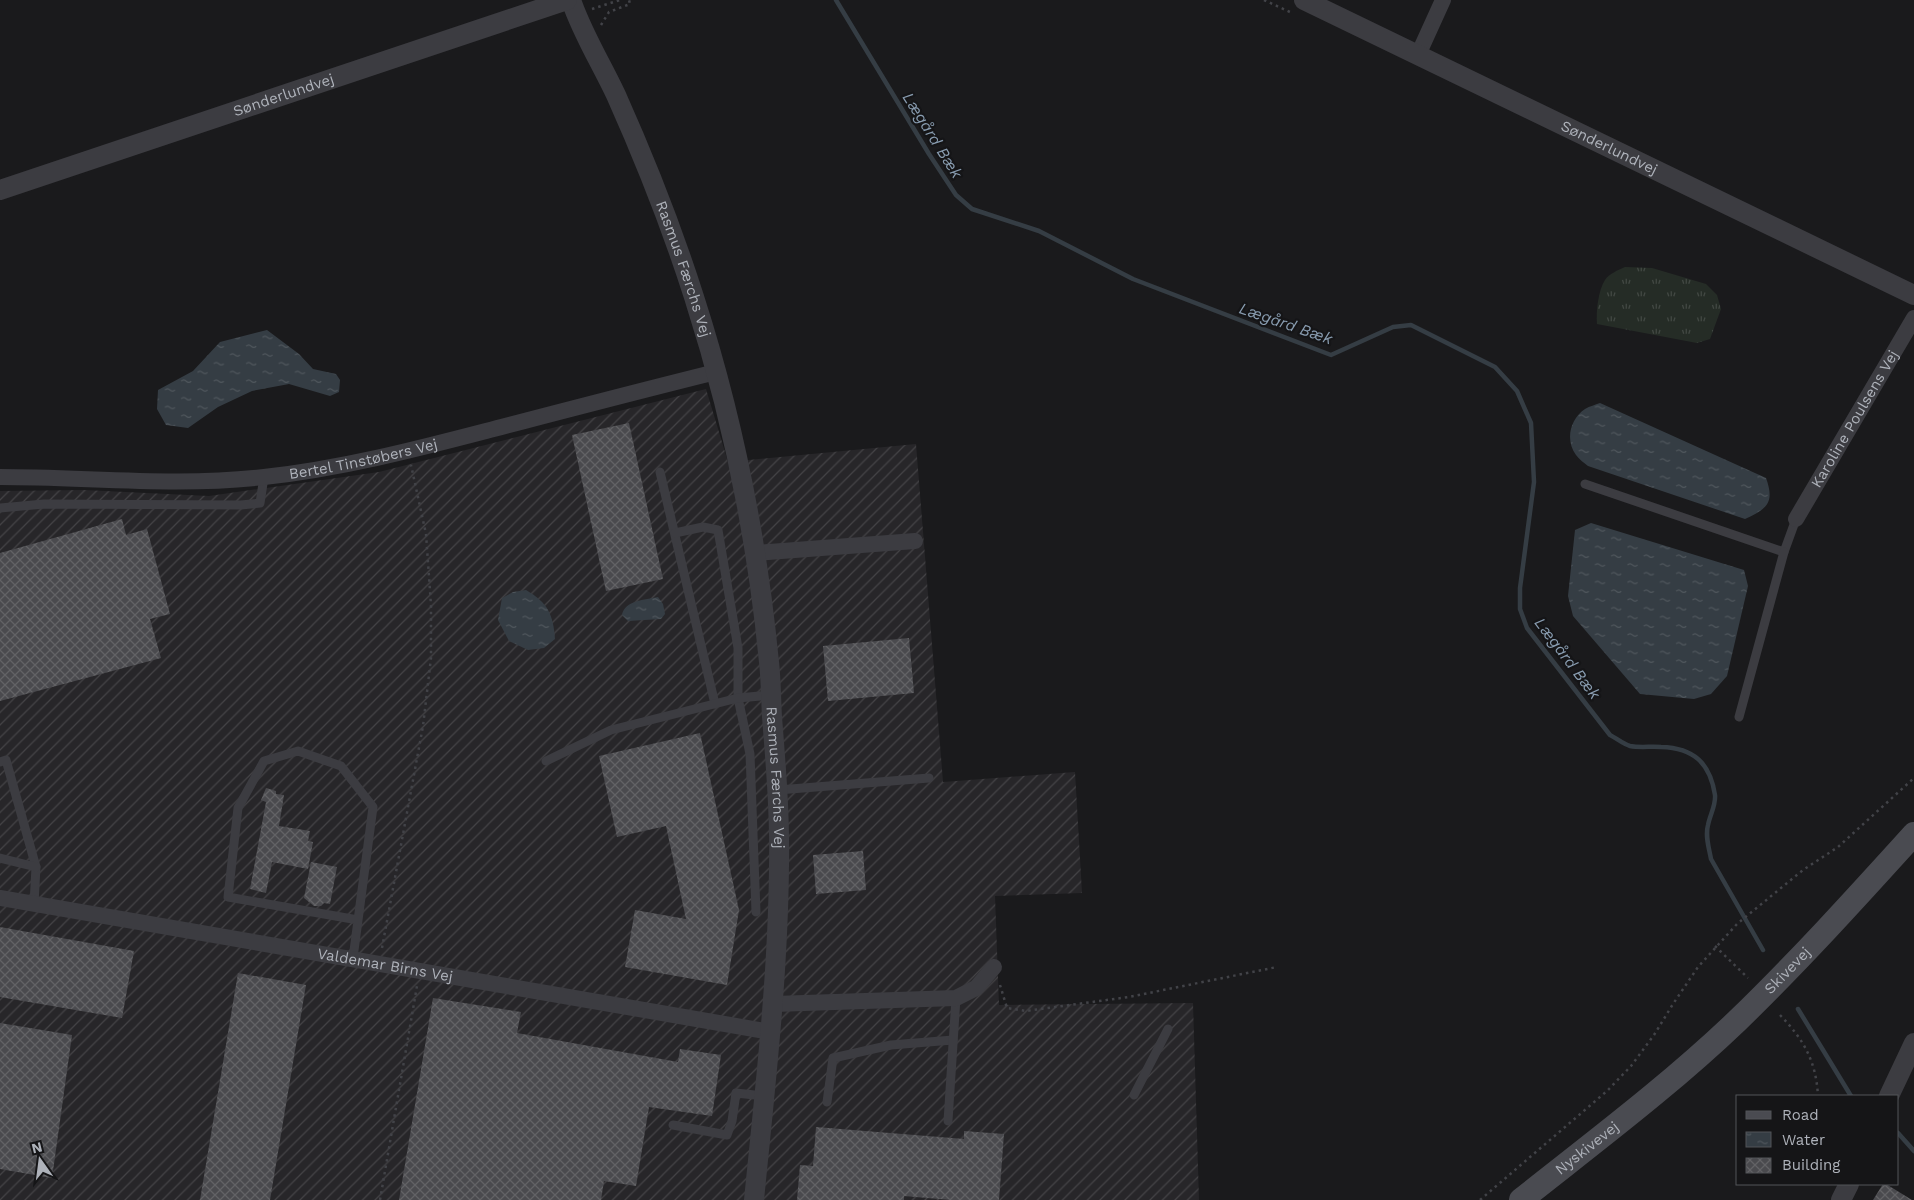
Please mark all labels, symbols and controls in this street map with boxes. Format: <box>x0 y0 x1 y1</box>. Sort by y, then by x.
street label: Sønderlundvej <box>231 70 336 120</box>
water label: Lægård Bæk <box>899 89 967 183</box>
street label: Sønderlundvej <box>1558 117 1660 179</box>
street label: Rasmus Færchs Vej <box>652 198 715 339</box>
water label: Lægård Bæk <box>1237 299 1336 349</box>
street label: Karoline Poulsens Vej <box>1807 347 1902 491</box>
street label: Bertel Tinstøbers Vej <box>288 435 439 483</box>
water label: Lægård Bæk <box>1531 614 1605 704</box>
street label: Rasmus Færchs Vej <box>763 706 788 849</box>
street label: Skivevej <box>1760 943 1814 998</box>
street label: Valdemar Birns Vej <box>316 944 454 986</box>
legend <box>1736 1095 1899 1185</box>
text: Road <box>1782 1106 1819 1124</box>
street label: Nyskivevej <box>1552 1118 1622 1179</box>
text: Water <box>1782 1131 1825 1149</box>
north arrow <box>15 1135 65 1185</box>
text: N <box>30 1138 44 1156</box>
text: Building <box>1782 1156 1840 1174</box>

